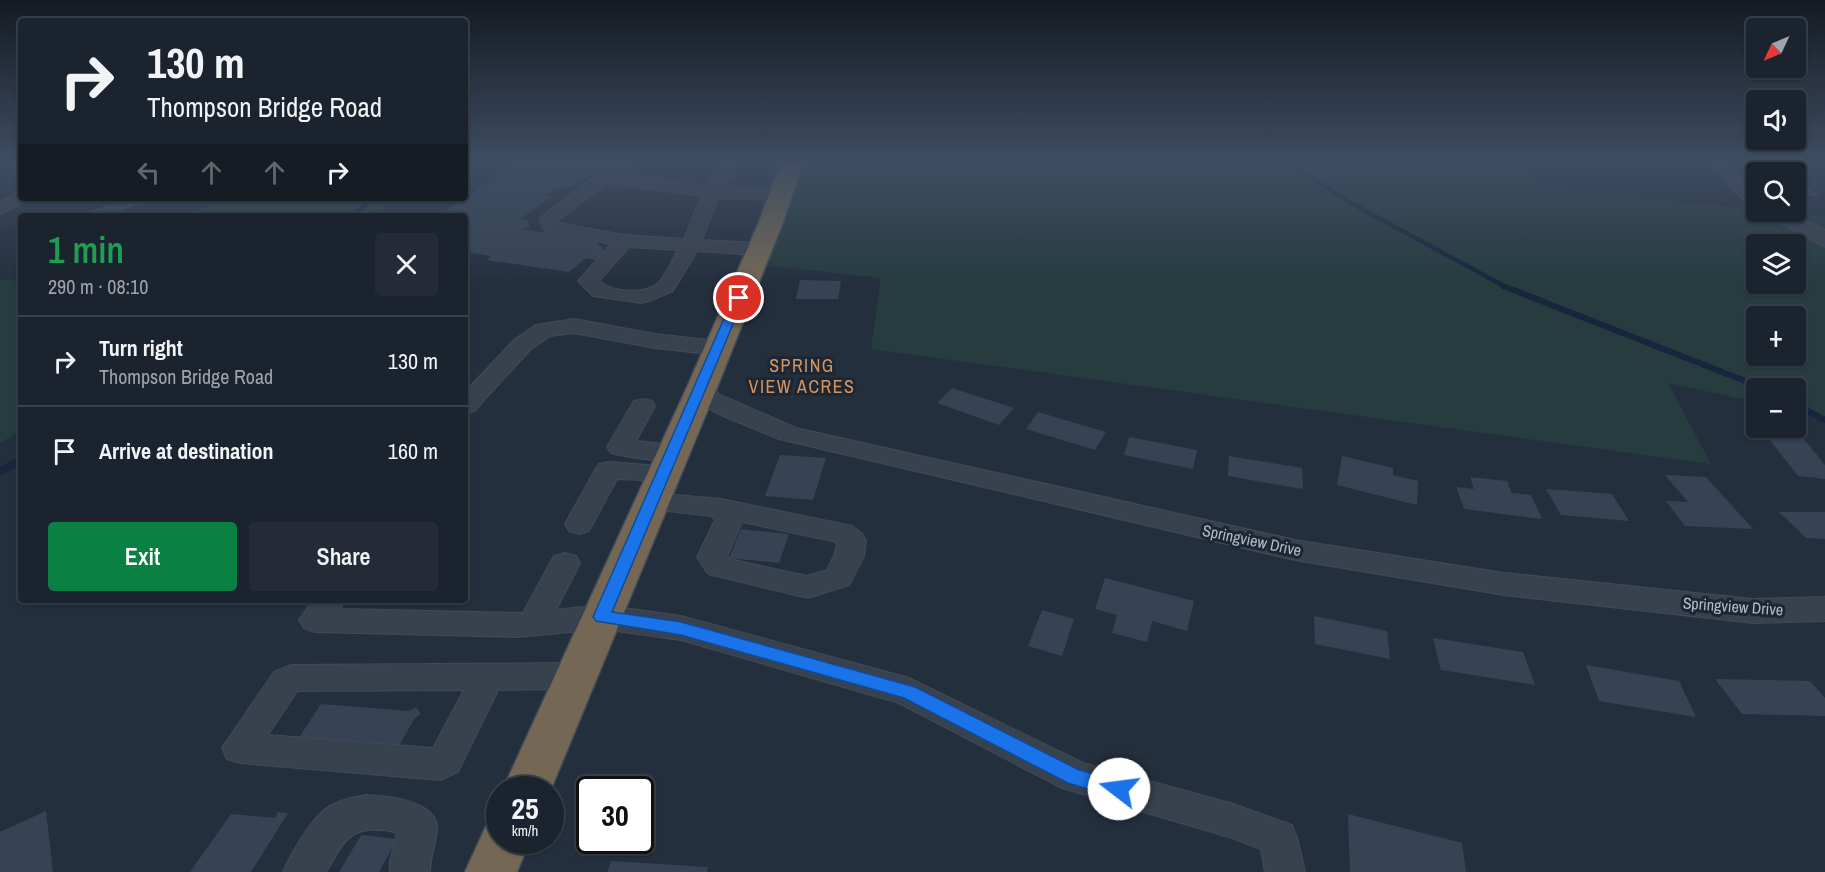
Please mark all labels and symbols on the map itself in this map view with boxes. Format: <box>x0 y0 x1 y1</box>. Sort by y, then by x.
north arrow <box>1746 18 1806 78</box>
pin <box>713 272 764 323</box>
district label: SPRING VIEW ACRES <box>749 353 855 399</box>
street label: Springview Drive <box>1200 519 1304 561</box>
street label: Springview Drive <box>1682 592 1784 620</box>
position arrow <box>1087 757 1151 821</box>
speed limit sign: 30 <box>576 776 654 854</box>

